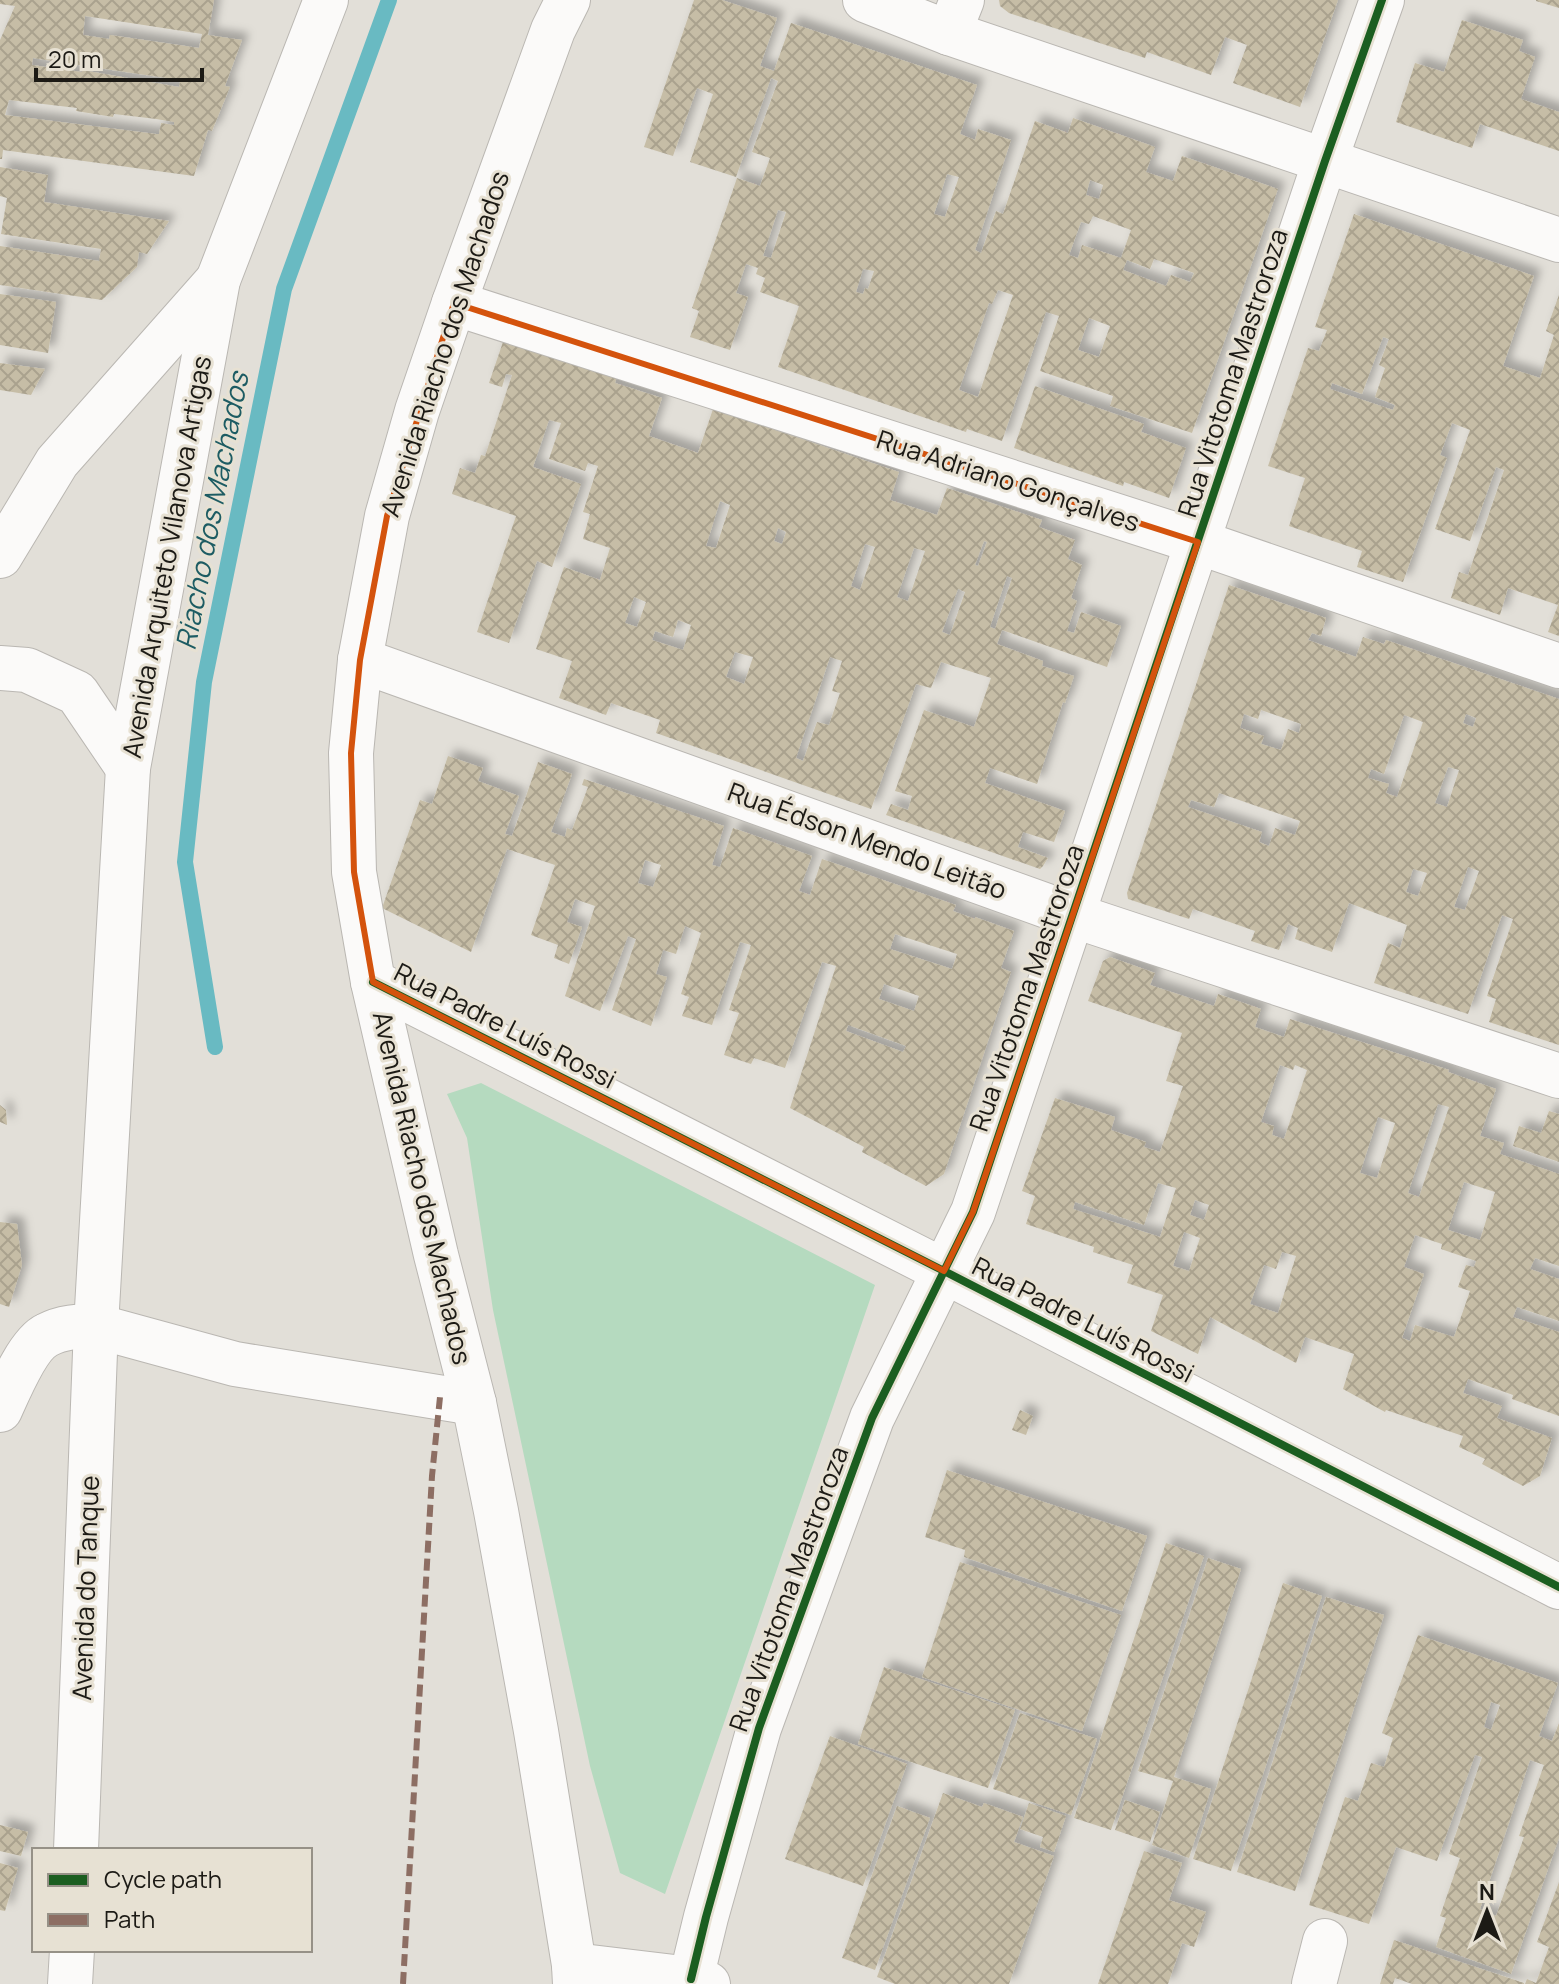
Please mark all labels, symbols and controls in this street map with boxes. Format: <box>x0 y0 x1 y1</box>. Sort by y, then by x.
scale bar <box>36 32 202 82</box>
text: 20 m <box>48 42 101 75</box>
street label: Avenida Riacho dos Machados <box>371 166 517 521</box>
street label: Rua Vitotoma Mastroroza <box>1168 224 1296 521</box>
street label: Avenida Arquiteto Vilanova Artigas <box>113 353 219 761</box>
water label: Riacho dos Machados <box>165 367 257 653</box>
street label: Rua Adriano Gonçalves <box>872 421 1144 540</box>
street label: Rua Édson Mendo Leitão <box>723 773 1012 907</box>
street label: Rua Vitotoma Mastroroza <box>960 839 1092 1136</box>
street label: Rua Padre Luís Rossi <box>388 954 623 1097</box>
street label: Avenida Riacho dos Machados <box>365 1008 481 1368</box>
street label: Rua Padre Luís Rossi <box>966 1248 1201 1391</box>
street label: Rua Vitotoma Mastroroza <box>720 1441 856 1736</box>
street label: Avenida do Tanque <box>63 1475 107 1701</box>
legend <box>32 1848 312 1952</box>
text: Cycle path <box>104 1862 222 1895</box>
north arrow <box>1447 1872 1527 1952</box>
text: N <box>1479 1877 1495 1907</box>
text: Path <box>104 1902 155 1935</box>

